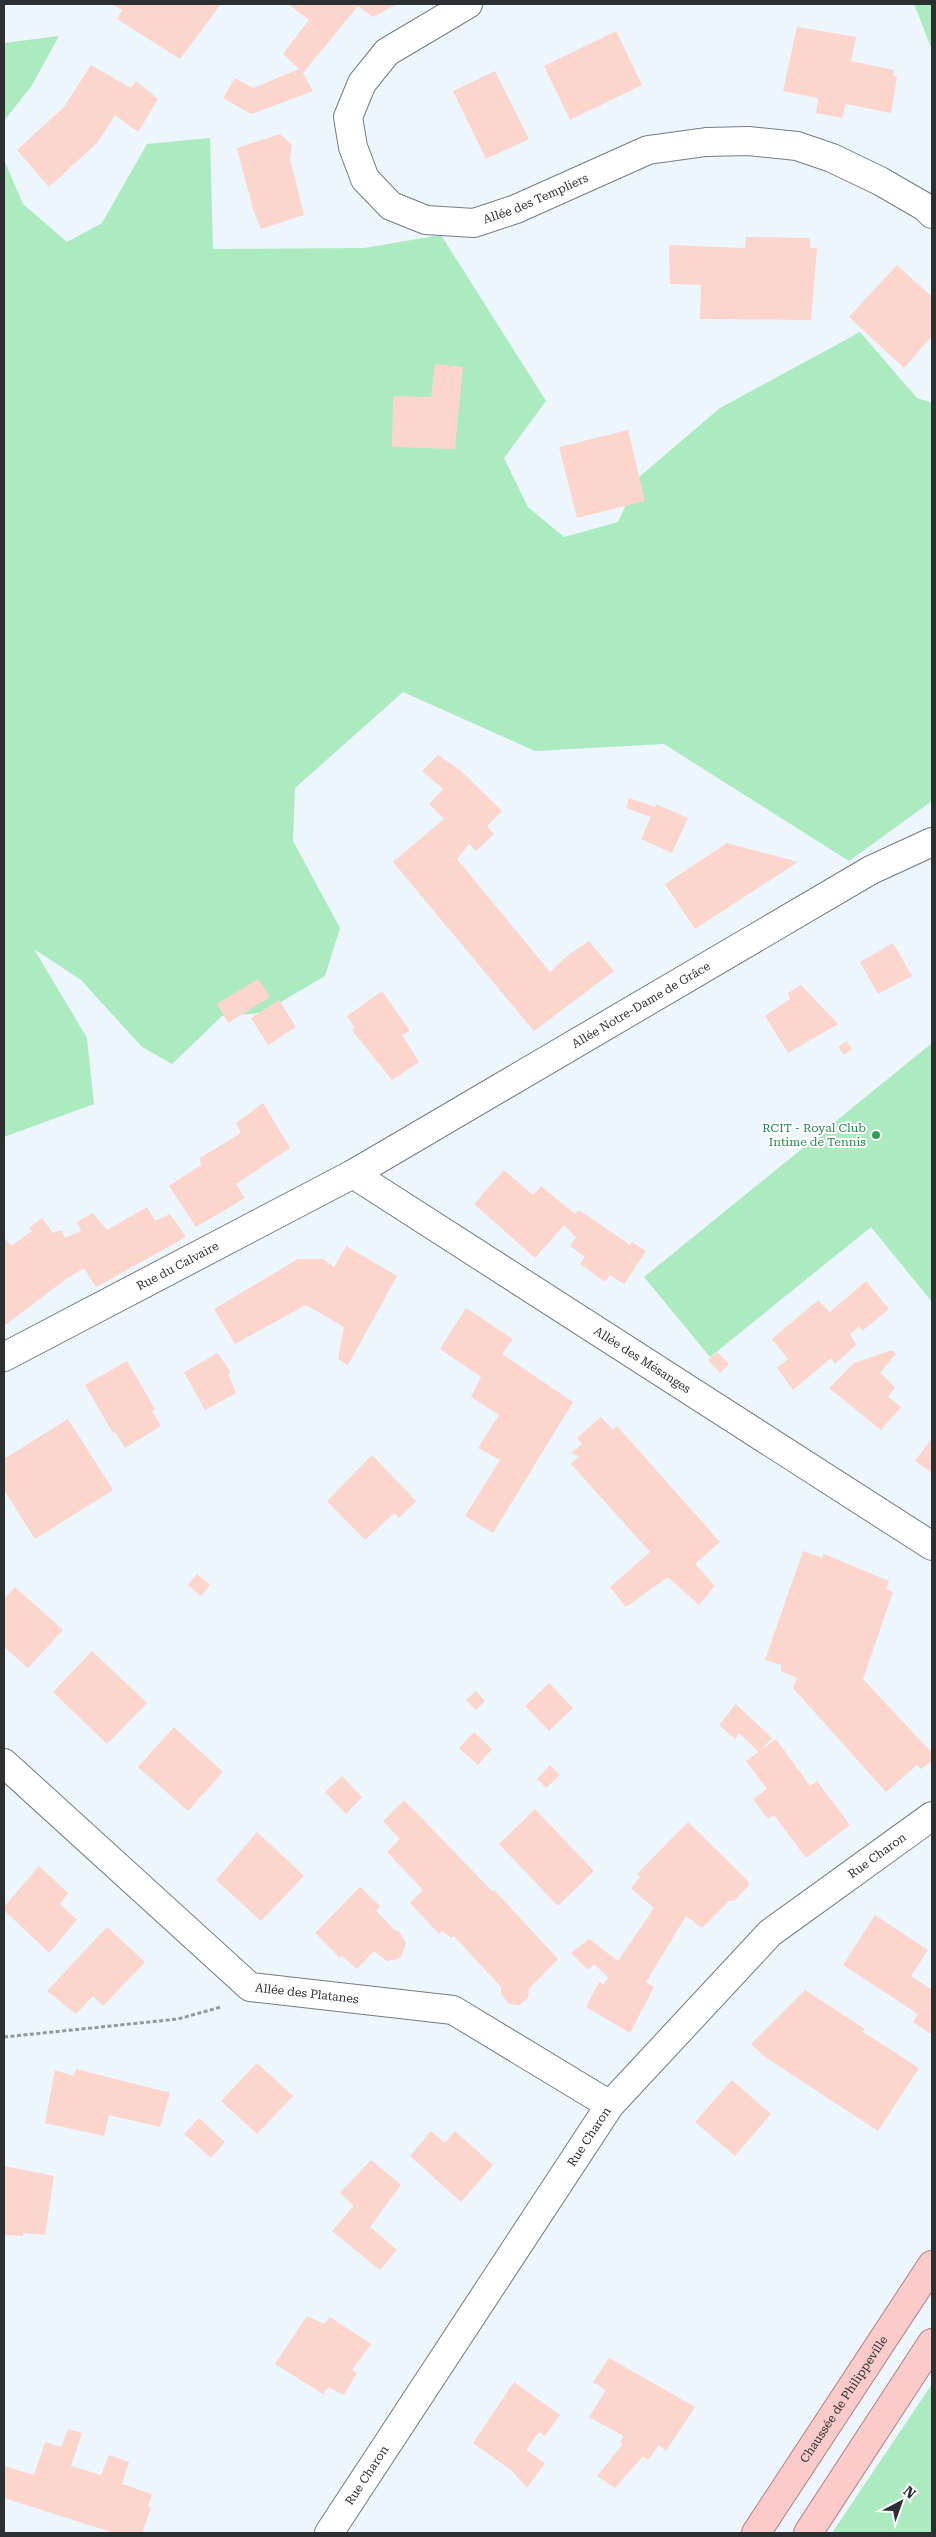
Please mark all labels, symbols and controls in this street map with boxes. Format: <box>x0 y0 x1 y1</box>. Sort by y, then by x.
street label: Allée des Templiers <box>481 170 591 226</box>
street label: Allée Notre-Dame de Grâce <box>569 959 713 1051</box>
place label: RCIT - Royal Club Intime de Tennis <box>762 1121 866 1149</box>
marker: RCIT - Royal Club Intime de Tennis <box>870 1129 882 1141</box>
street label: Rue du Calvaire <box>134 1239 221 1293</box>
street label: Allée des Mésanges <box>592 1324 694 1396</box>
street label: Rue Charon <box>845 1830 909 1881</box>
street label: Allée des Platanes <box>254 1981 360 2006</box>
street label: Rue Charon <box>565 2104 614 2169</box>
street label: Chaussée de Philippeville <box>797 2333 891 2465</box>
street label: Rue Charon <box>342 2443 392 2508</box>
north arrow <box>876 2477 926 2527</box>
text: N <box>900 2483 919 2502</box>

